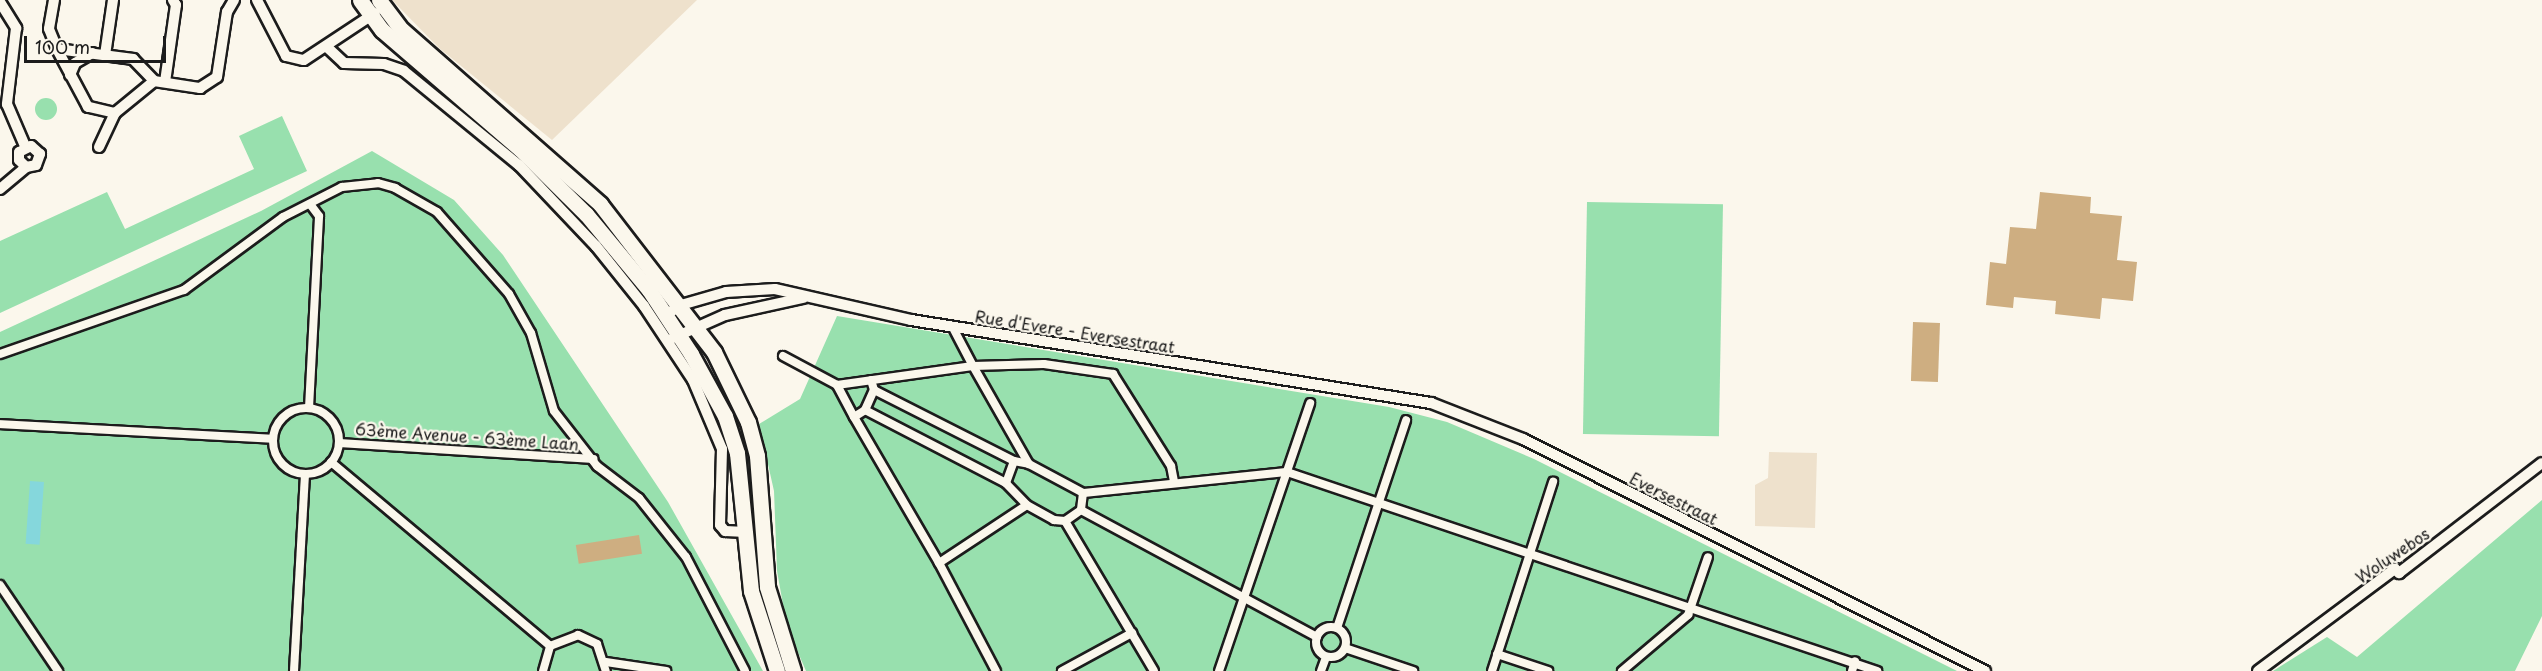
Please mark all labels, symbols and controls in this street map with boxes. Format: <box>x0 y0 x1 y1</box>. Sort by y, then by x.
scale bar <box>27 24 170 62</box>
text: 100 m <box>35 33 90 60</box>
street label: Rue d'Evere - Eversestraat <box>972 306 1178 356</box>
street label: 63ème Avenue - 63ème Laan <box>353 419 581 453</box>
street label: Eversestraat <box>1627 468 1721 528</box>
street label: Woluwebos <box>2351 523 2433 587</box>

